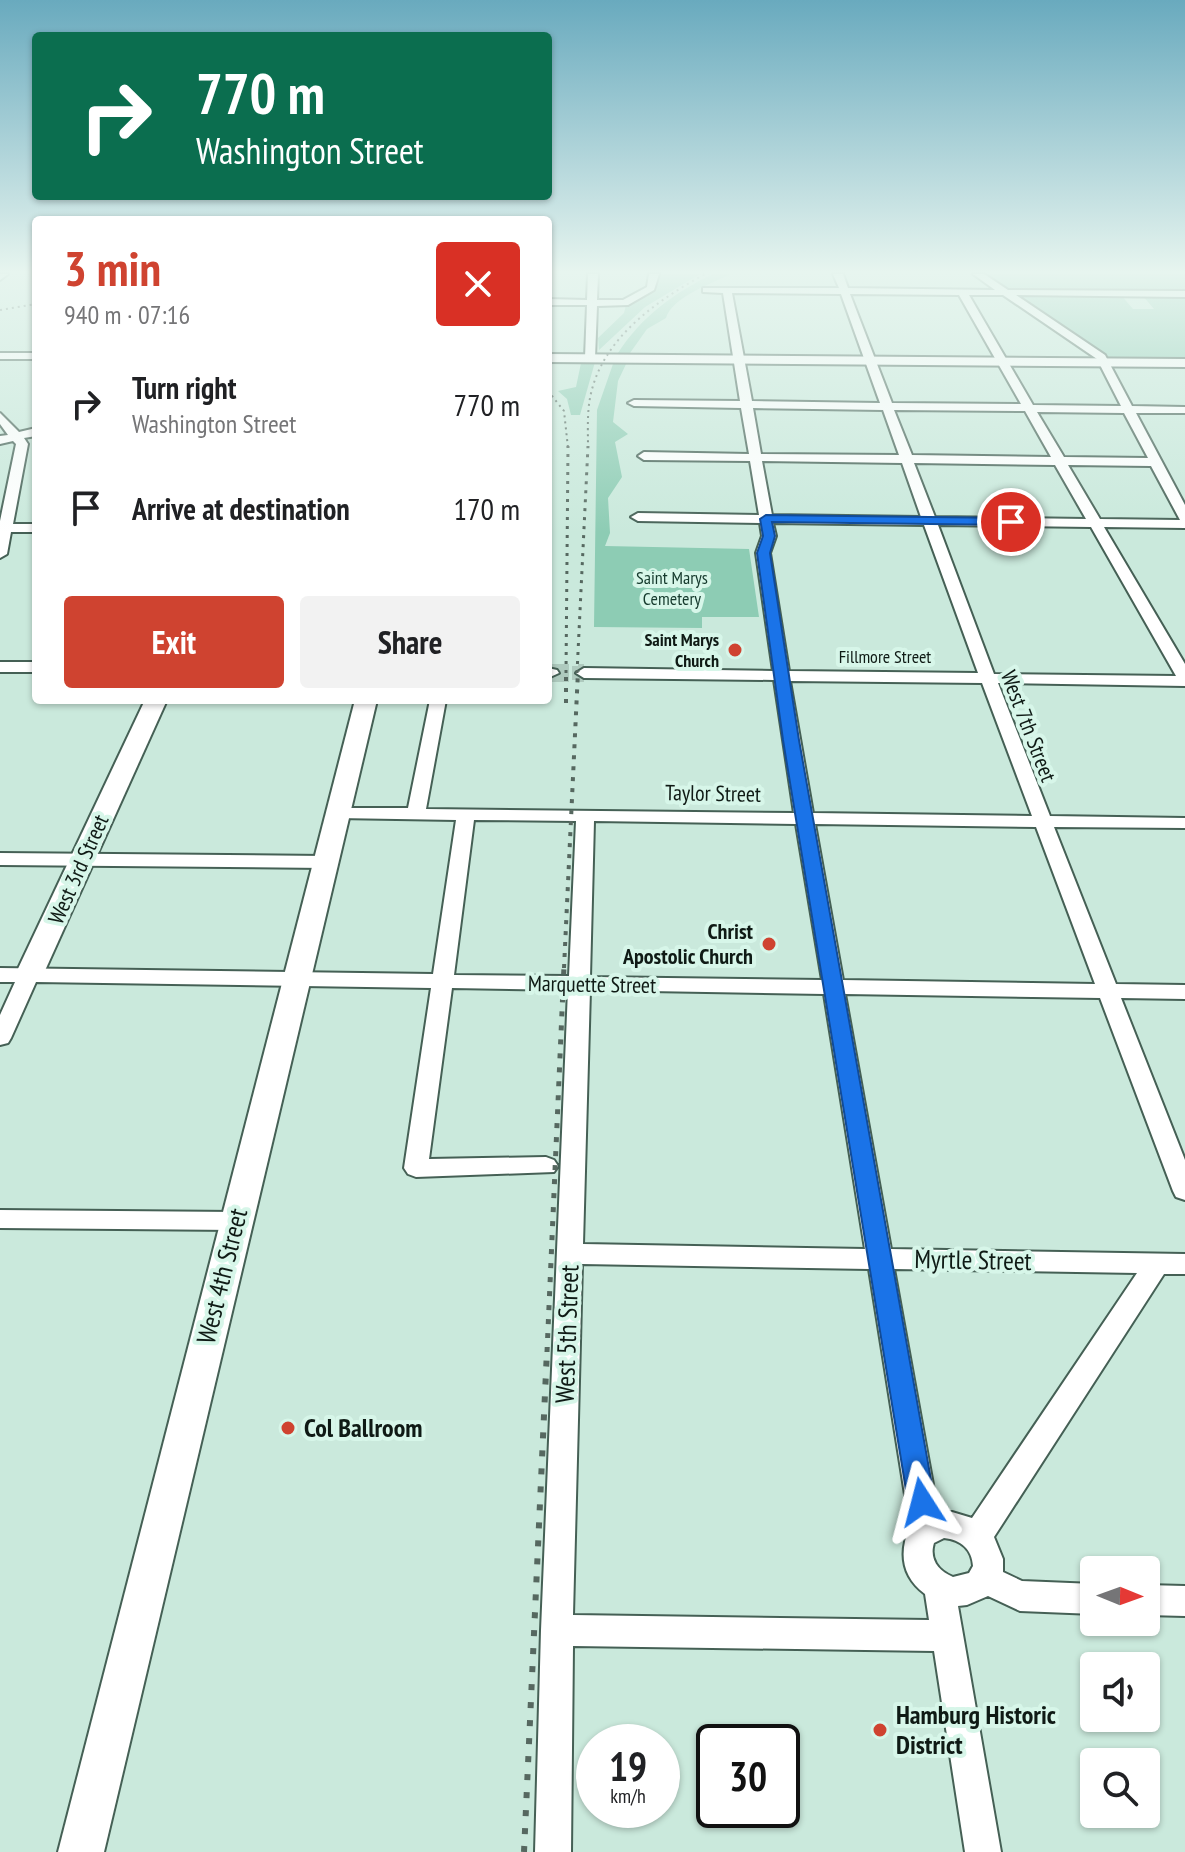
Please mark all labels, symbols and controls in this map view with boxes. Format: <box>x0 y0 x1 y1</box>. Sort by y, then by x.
text: 770 m <box>196 57 325 129</box>
icon: right <box>64 64 168 168</box>
text: Washington Street <box>196 127 424 174</box>
text: 3 min <box>64 237 161 299</box>
button: close <box>436 242 520 326</box>
text: 940 m · 07:16 <box>64 298 190 331</box>
text: Turn right <box>132 368 236 407</box>
icon: right <box>64 382 108 426</box>
text: 770 m <box>454 385 520 424</box>
text: Washington Street <box>132 407 296 440</box>
icon: arrive <box>64 486 108 530</box>
pin <box>977 488 1045 556</box>
text: Arrive at destination <box>132 489 350 528</box>
text: 170 m <box>454 489 520 528</box>
icon: arrive <box>989 500 1033 544</box>
park label: Saint Marys Cemetery <box>636 566 708 610</box>
button: Exit <box>64 596 284 688</box>
button: Share <box>300 596 520 688</box>
place label: Saint Marys Church <box>644 628 719 672</box>
marker: Saint Marys Church <box>726 641 744 659</box>
street label: Fillmore Street <box>839 645 931 668</box>
street label: West 7th Street <box>995 666 1063 786</box>
street label: Taylor Street <box>665 778 761 808</box>
street label: West 3rd Street <box>41 810 115 928</box>
place label: Christ Apostolic Church <box>622 917 754 970</box>
marker: Christ Apostolic Church <box>760 935 778 953</box>
street label: Marquette Street <box>528 969 656 999</box>
street label: West 4th Street <box>189 1205 254 1347</box>
street label: Myrtle Street <box>914 1242 1032 1277</box>
street label: West 5th Street <box>548 1264 585 1404</box>
place label: Col Ballroom <box>304 1411 422 1444</box>
marker: Col Ballroom <box>279 1419 297 1437</box>
position arrow <box>880 1460 964 1544</box>
north arrow <box>1080 1556 1160 1636</box>
map controls <box>1080 1556 1160 1828</box>
button: sound <box>1080 1652 1160 1732</box>
place label: Hamburg Historic District <box>896 1698 1056 1761</box>
marker: Hamburg Historic District <box>871 1721 889 1739</box>
speed limit sign: 30 <box>696 1724 800 1828</box>
text: 19 <box>609 1740 647 1792</box>
button: search <box>1080 1748 1160 1828</box>
text: km/h <box>610 1783 646 1809</box>

